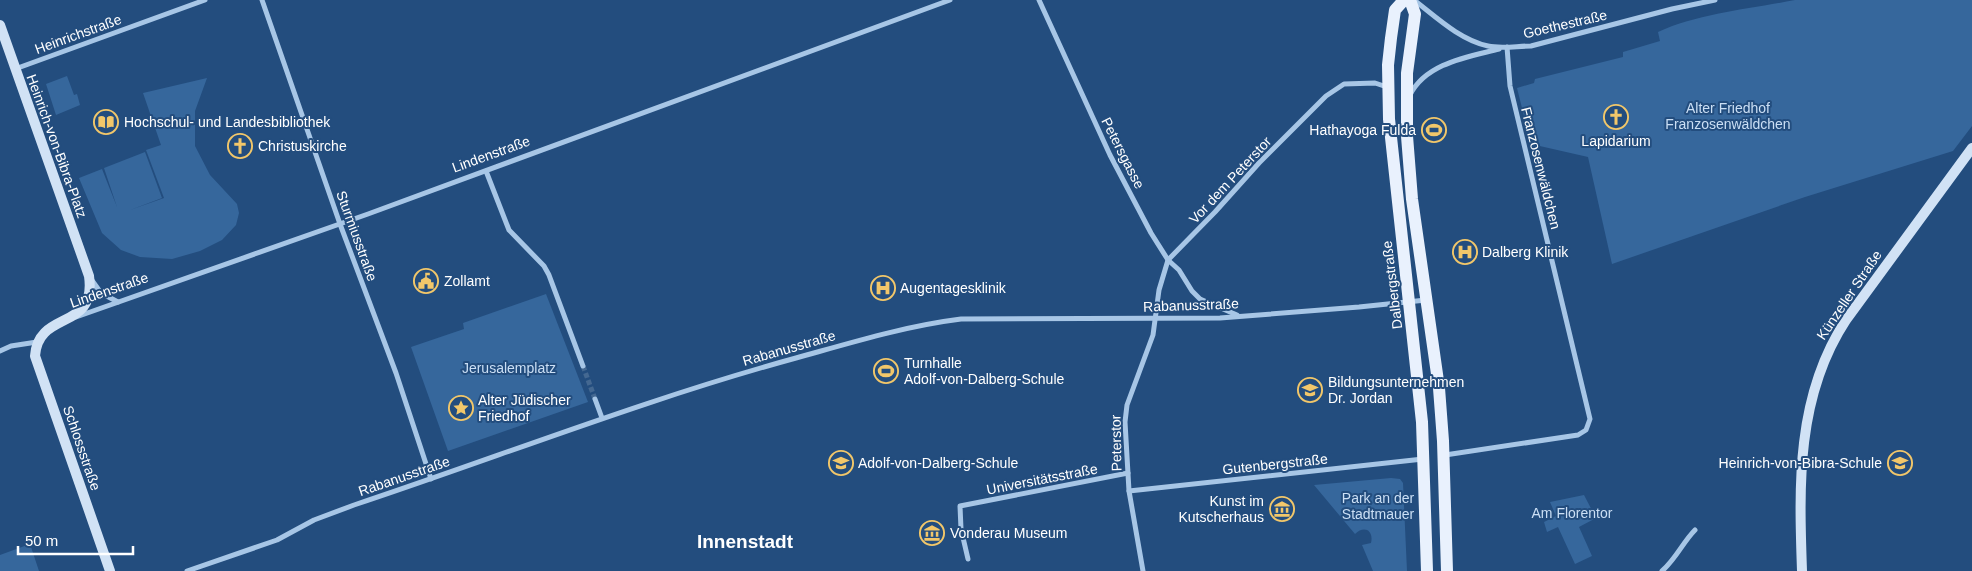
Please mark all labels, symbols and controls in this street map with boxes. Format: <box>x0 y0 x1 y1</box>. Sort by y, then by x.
street label: Goethestraße <box>1521 7 1609 41</box>
street label: Heinrichstraße <box>32 11 124 57</box>
street label: Heinrich-von-Bibra-Platz <box>24 72 90 220</box>
park label: Alter Friedhof Franzosenwäldchen <box>1665 100 1791 132</box>
church icon: Lapidarium <box>1603 104 1629 130</box>
street label: Franzosenwäldchen <box>1518 105 1564 231</box>
library icon: Hochschul- und Landesbibliothek <box>93 109 119 135</box>
place label: Hochschul- und Landesbibliothek <box>124 114 331 130</box>
street label: Petersgasse <box>1098 115 1148 191</box>
sports icon: Hathayoga Fulda <box>1421 117 1447 143</box>
place label: Hathayoga Fulda <box>1309 122 1416 138</box>
street label: Lindenstraße <box>450 132 532 175</box>
church icon: Christuskirche <box>227 133 253 159</box>
street label: Vor dem Peterstor <box>1186 133 1275 227</box>
place label: Lapidarium <box>1581 133 1651 149</box>
place label: Christuskirche <box>258 138 347 154</box>
street label: Sturmiusstraße <box>333 189 381 284</box>
hospital icon: Dalberg Klinik <box>1452 239 1478 265</box>
street label: Dalbergstraße <box>1379 240 1405 330</box>
place label: Dalberg Klinik <box>1482 244 1569 260</box>
street label: Künzeller Straße <box>1813 247 1885 343</box>
public building icon: Zollamt <box>413 268 439 294</box>
street label: Lindenstraße <box>68 269 150 311</box>
place label: Zollamt <box>444 273 490 289</box>
hospital icon: Augentagesklinik <box>870 275 896 301</box>
place label: Augentagesklinik <box>900 280 1007 296</box>
street label: Rabanusstraße <box>1143 295 1239 315</box>
street label: Rabanusstraße <box>741 327 837 369</box>
place label: Turnhalle Adolf-von-Dalberg-Schule <box>904 355 1065 387</box>
sports icon: Turnhalle Adolf-von-Dalberg-Schule <box>873 358 899 384</box>
park label: Jerusalemplatz <box>462 360 556 376</box>
place label: Bildungsunternehmen Dr. Jordan <box>1328 374 1464 406</box>
school or university icon: Bildungsunternehmen Dr. Jordan <box>1297 377 1323 403</box>
place label: Alter Jüdischer Friedhof <box>478 392 571 424</box>
place icon: Alter Jüdischer Friedhof <box>448 395 474 421</box>
street label: Schlossstraße <box>60 403 104 493</box>
street label: Peterstor <box>1107 414 1124 472</box>
school or university icon: Adolf-von-Dalberg-Schule <box>828 450 854 476</box>
street label: Gutenbergstraße <box>1222 450 1329 477</box>
school or university icon: Heinrich-von-Bibra-Schule <box>1887 450 1913 476</box>
street label: Rabanusstraße <box>356 453 452 499</box>
place label: Adolf-von-Dalberg-Schule <box>858 455 1019 471</box>
place label: Heinrich-von-Bibra-Schule <box>1719 455 1882 471</box>
street label: Universitätsstraße <box>985 460 1099 498</box>
park label: Park an der Stadtmauer <box>1342 490 1415 522</box>
place label: Kunst im Kutscherhaus <box>1178 493 1264 525</box>
museum icon: Kunst im Kutscherhaus <box>1269 496 1295 522</box>
park label: Am Florentor <box>1532 505 1613 521</box>
museum icon: Vonderau Museum <box>919 520 945 546</box>
scale bar <box>18 524 132 556</box>
place label: Vonderau Museum <box>950 525 1068 541</box>
district label: Innenstadt <box>697 531 794 552</box>
text: 50 m <box>25 532 58 549</box>

